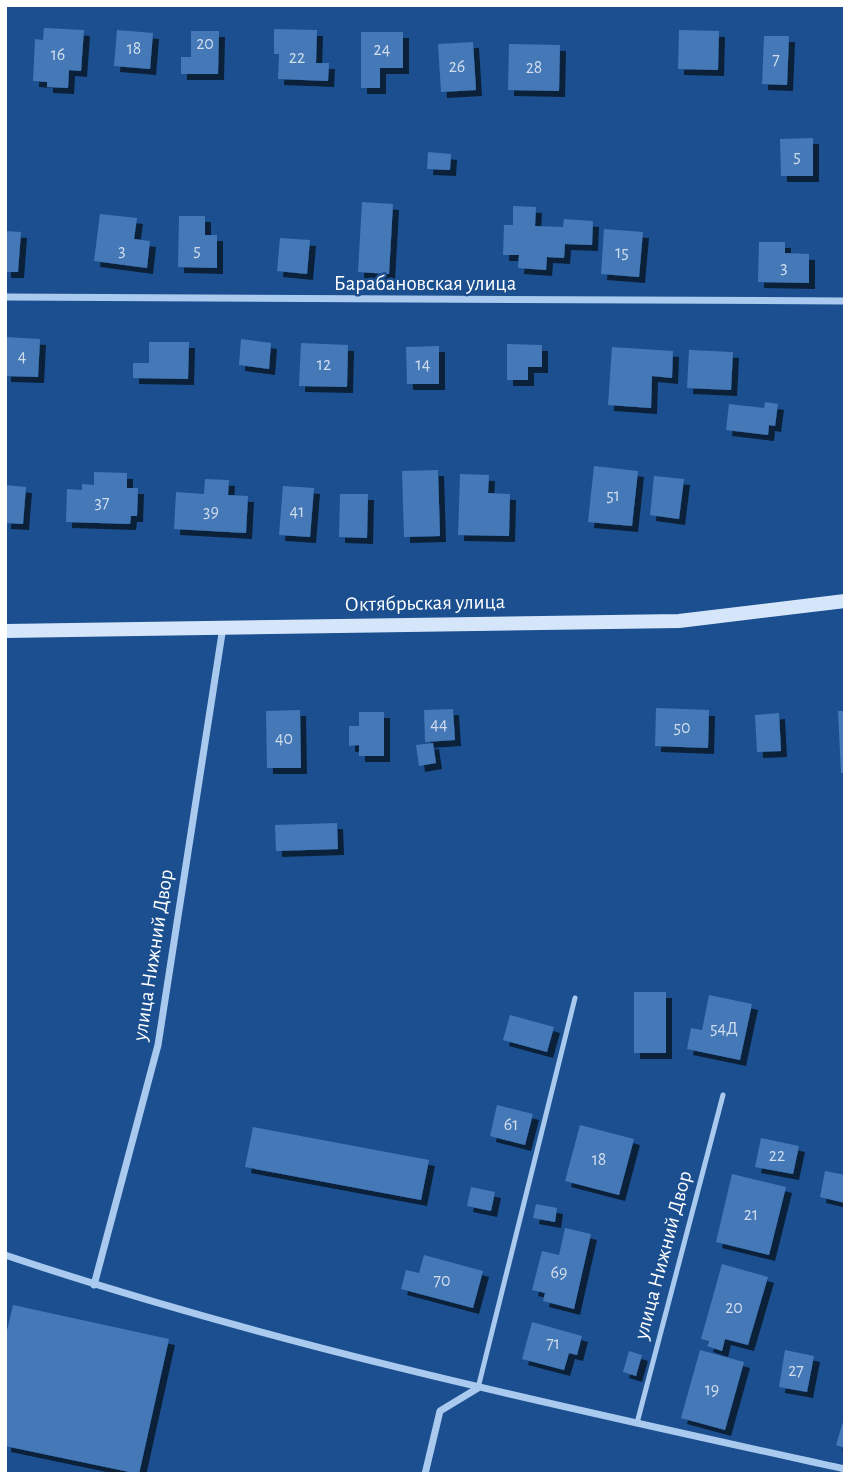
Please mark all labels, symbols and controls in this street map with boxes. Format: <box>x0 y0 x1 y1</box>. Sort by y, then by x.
house number: 20 <box>196 35 214 53</box>
house number: 18 <box>127 40 141 58</box>
house number: 24 <box>374 41 391 59</box>
house number: 16 <box>51 46 65 64</box>
house number: 22 <box>289 49 305 67</box>
house number: 7 <box>772 51 780 69</box>
house number: 26 <box>449 58 465 76</box>
house number: 28 <box>526 59 542 77</box>
house number: 5 <box>793 148 801 166</box>
house number: 3 <box>118 242 126 260</box>
house number: 5 <box>193 242 201 260</box>
house number: 15 <box>615 244 629 262</box>
house number: 3 <box>780 259 788 277</box>
street label: Барабановская улица <box>334 273 517 294</box>
house number: 4 <box>18 348 27 366</box>
house number: 12 <box>317 356 331 374</box>
house number: 14 <box>416 356 431 374</box>
house number: 51 <box>606 487 620 505</box>
house number: 37 <box>95 494 109 512</box>
house number: 39 <box>203 503 219 521</box>
house number: 41 <box>290 503 304 521</box>
street label: Октябрьская улица <box>344 591 506 615</box>
house number: 44 <box>430 716 448 734</box>
house number: 50 <box>673 719 691 737</box>
house number: 40 <box>275 730 293 748</box>
street label: улица Нижний Двор <box>129 868 177 1043</box>
house number: 54Д <box>710 1020 738 1038</box>
house number: 61 <box>504 1116 518 1134</box>
house number: 22 <box>769 1147 785 1165</box>
house number: 18 <box>592 1151 606 1169</box>
street label: улица Нижний Двор <box>630 1169 696 1342</box>
house number: 21 <box>744 1206 758 1224</box>
house number: 69 <box>551 1264 567 1282</box>
house number: 70 <box>433 1272 451 1290</box>
house number: 20 <box>725 1299 743 1317</box>
house number: 71 <box>546 1335 560 1353</box>
house number: 27 <box>788 1362 804 1380</box>
house number: 19 <box>705 1381 719 1399</box>

